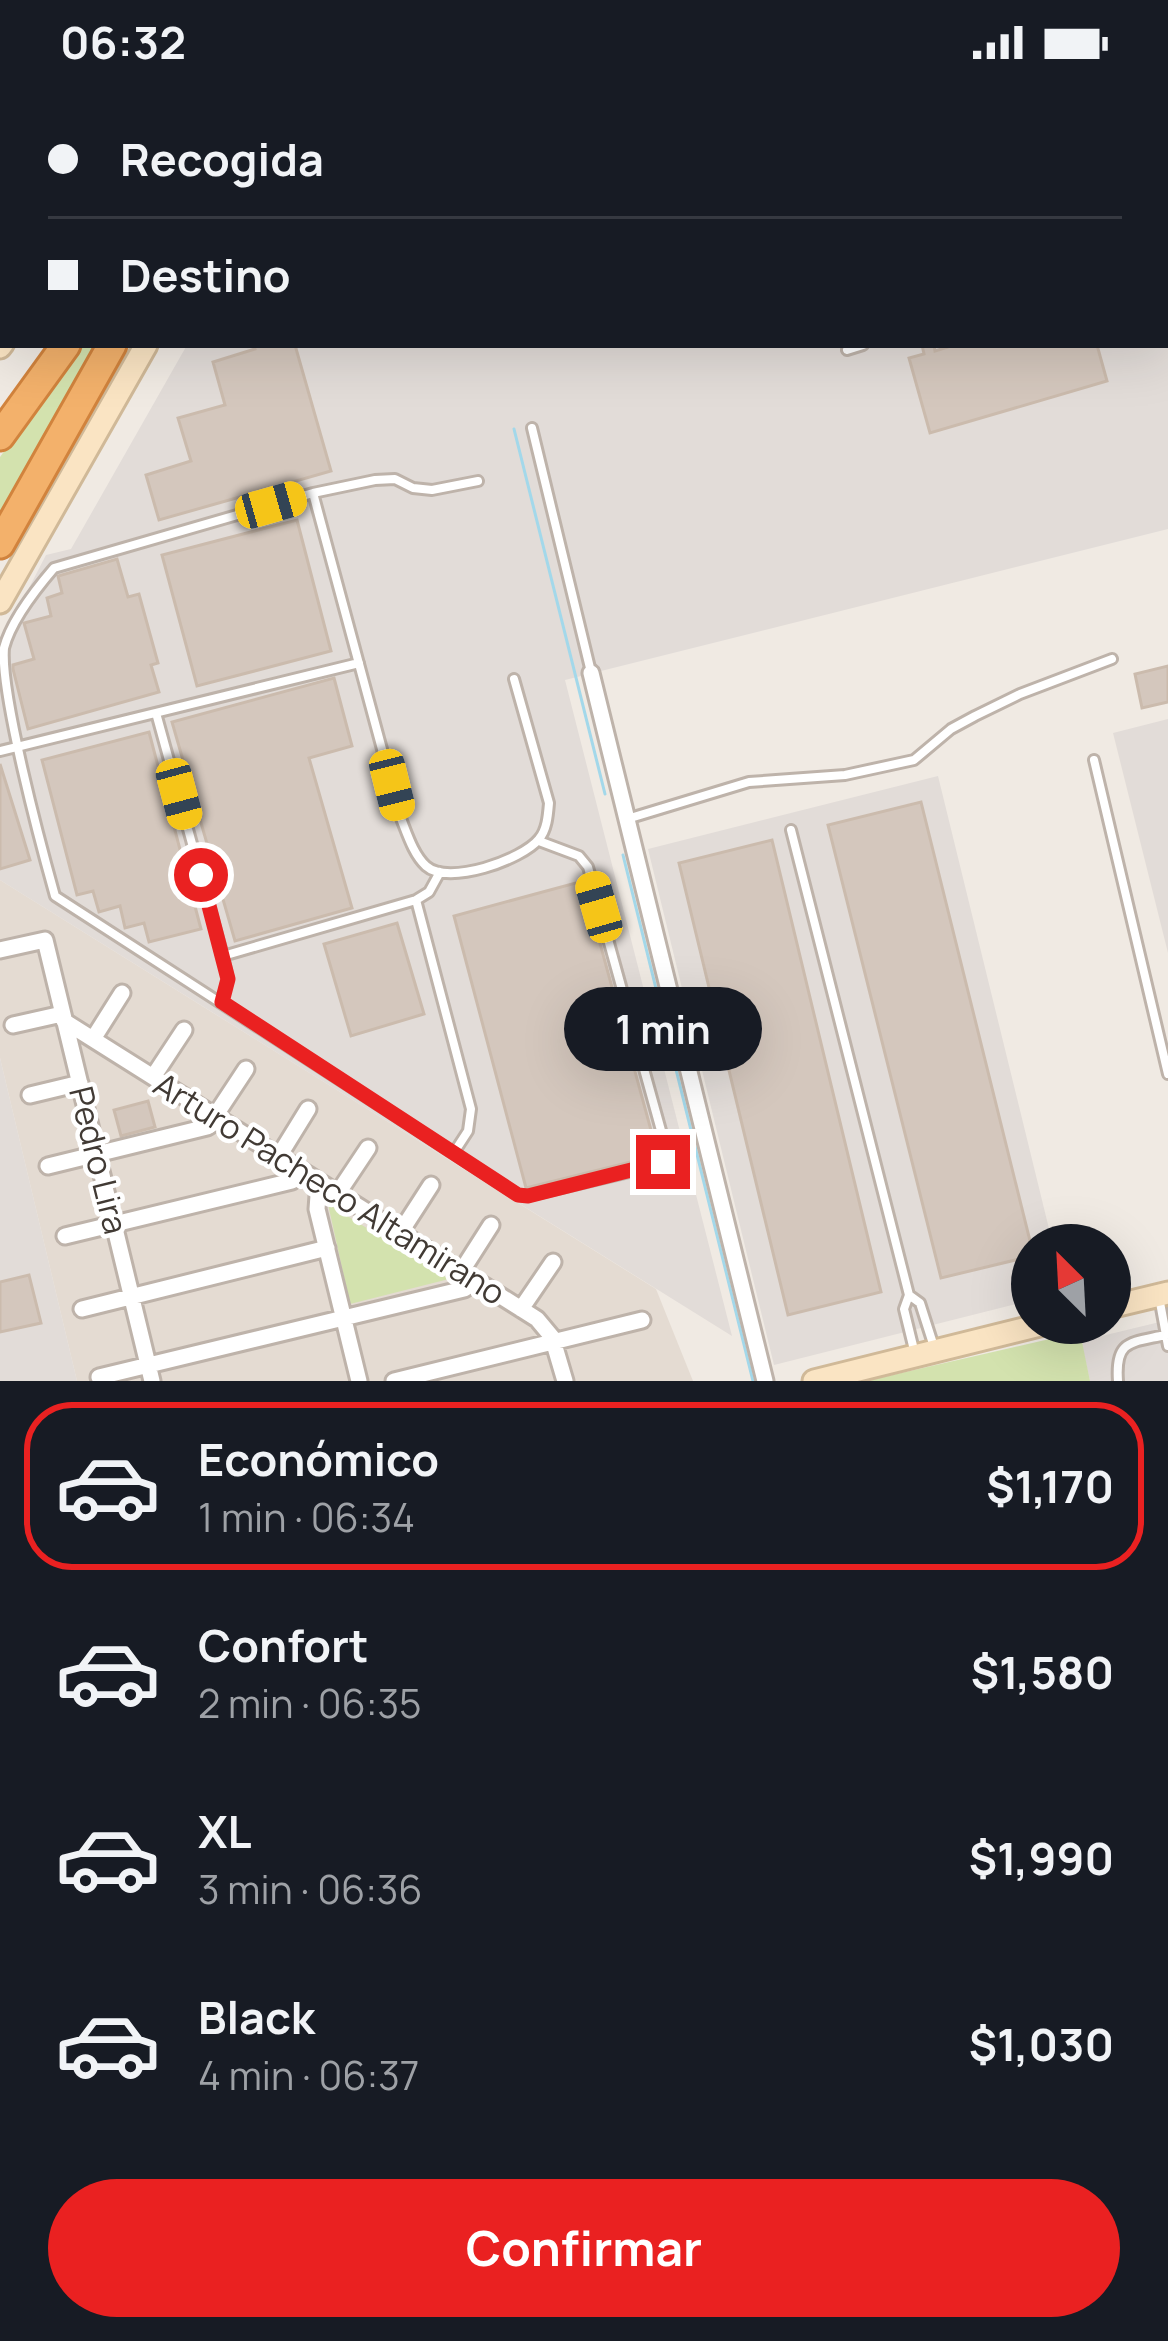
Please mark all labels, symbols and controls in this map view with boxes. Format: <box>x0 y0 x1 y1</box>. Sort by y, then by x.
text: 06:32 <box>60 11 186 73</box>
text: Recogida <box>120 128 324 190</box>
text: Destino <box>120 244 291 306</box>
car <box>231 478 311 532</box>
car <box>366 746 418 824</box>
car <box>152 755 206 833</box>
route start <box>174 848 228 902</box>
car <box>572 867 626 947</box>
callout: 1 min <box>564 988 762 1072</box>
text: 1 min <box>615 1002 711 1056</box>
street label: Arturo Pacheco Altamirano <box>146 1061 514 1315</box>
street label: Pedro Lira <box>59 1082 139 1238</box>
route end <box>636 1135 690 1189</box>
north arrow <box>1011 1224 1131 1344</box>
map controls <box>1011 1224 1131 1344</box>
text: Económico <box>198 1428 439 1490</box>
icon: car <box>54 1432 162 1540</box>
text: $1,170 <box>986 1455 1114 1517</box>
text: 1 min · 06:34 <box>198 1490 415 1544</box>
text: Confort <box>198 1614 369 1676</box>
icon: car <box>54 1618 162 1726</box>
text: $1,580 <box>971 1641 1114 1703</box>
text: 2 min · 06:35 <box>198 1676 422 1730</box>
text: XL <box>198 1800 252 1862</box>
icon: car <box>54 1804 162 1912</box>
text: $1,990 <box>969 1827 1114 1889</box>
text: 3 min · 06:36 <box>198 1862 423 1916</box>
text: Black <box>198 1986 315 2048</box>
icon: car <box>54 1990 162 2098</box>
text: $1,030 <box>969 2013 1114 2075</box>
text: 4 min · 06:37 <box>198 2048 419 2102</box>
button: Confirmar <box>48 2179 1120 2317</box>

